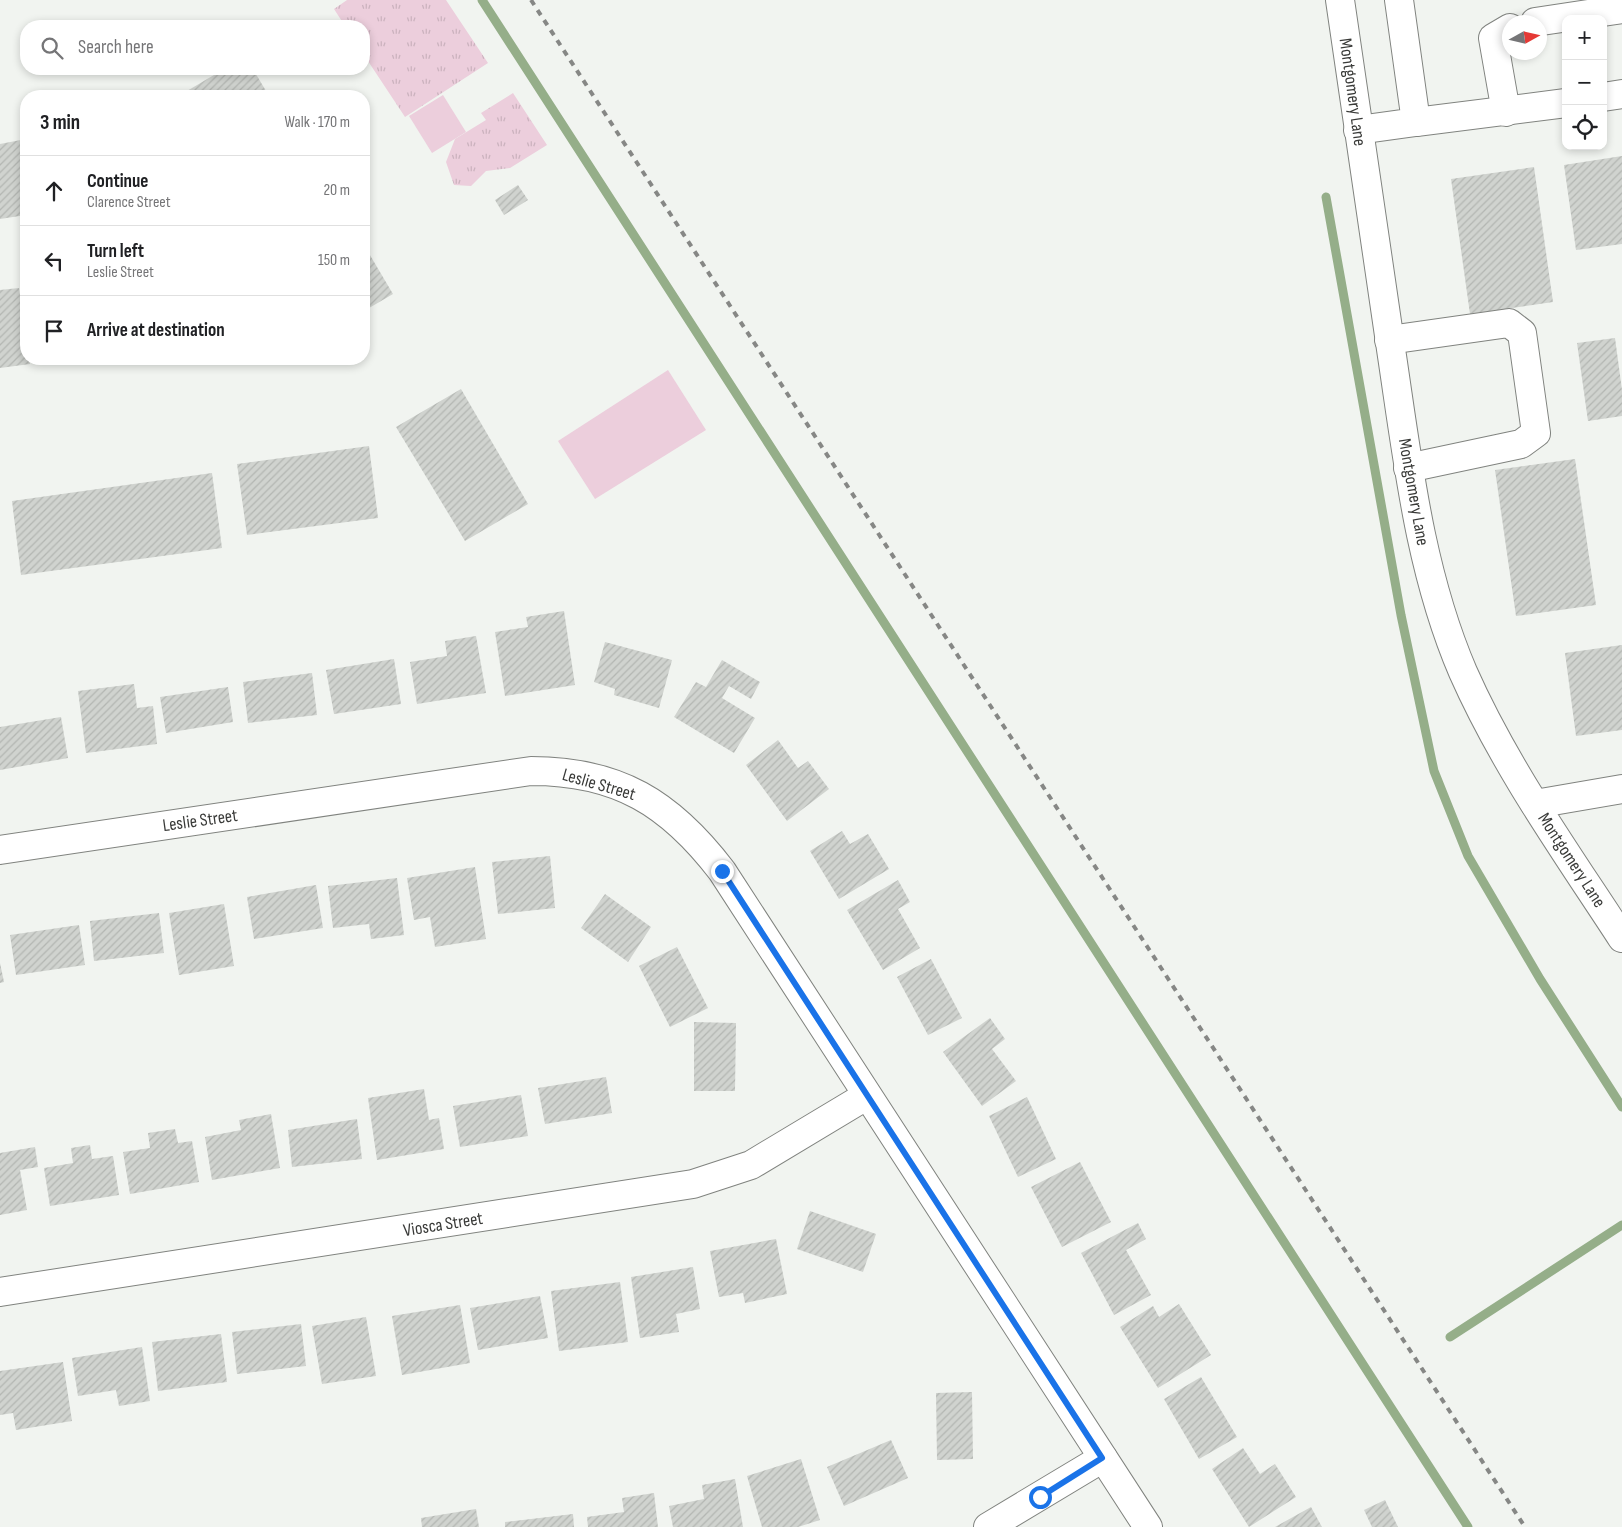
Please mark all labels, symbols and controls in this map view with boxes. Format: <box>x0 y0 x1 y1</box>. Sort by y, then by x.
north arrow <box>1502 15 1547 60</box>
map controls <box>1562 15 1607 150</box>
button: + <box>1562 15 1607 60</box>
search box <box>20 20 370 75</box>
icon: search <box>38 34 66 62</box>
text: Search here <box>78 36 154 59</box>
street label: Montgomery Lane <box>1335 37 1370 147</box>
button: − <box>1562 60 1607 105</box>
button: locate <box>1562 105 1607 150</box>
text: 3 min <box>40 110 80 135</box>
text: Walk · 170 m <box>285 113 350 132</box>
text: Continue <box>87 170 148 193</box>
icon: ahead <box>40 177 68 205</box>
text: 20 m <box>323 181 350 200</box>
text: Clarence Street <box>87 193 171 212</box>
text: Turn left <box>87 240 144 263</box>
icon: left <box>40 247 68 275</box>
text: 150 m <box>318 251 350 270</box>
text: Leslie Street <box>87 263 154 282</box>
icon: arrive <box>40 317 68 345</box>
text: Arrive at destination <box>87 319 225 342</box>
street label: Montgomery Lane <box>1394 437 1433 547</box>
street label: Leslie Street <box>560 764 638 805</box>
street label: Leslie Street <box>161 805 239 836</box>
street label: Montgomery Lane <box>1533 809 1610 911</box>
route end <box>711 860 734 883</box>
street label: Viosca Street <box>402 1208 485 1241</box>
route start <box>1029 1486 1052 1509</box>

